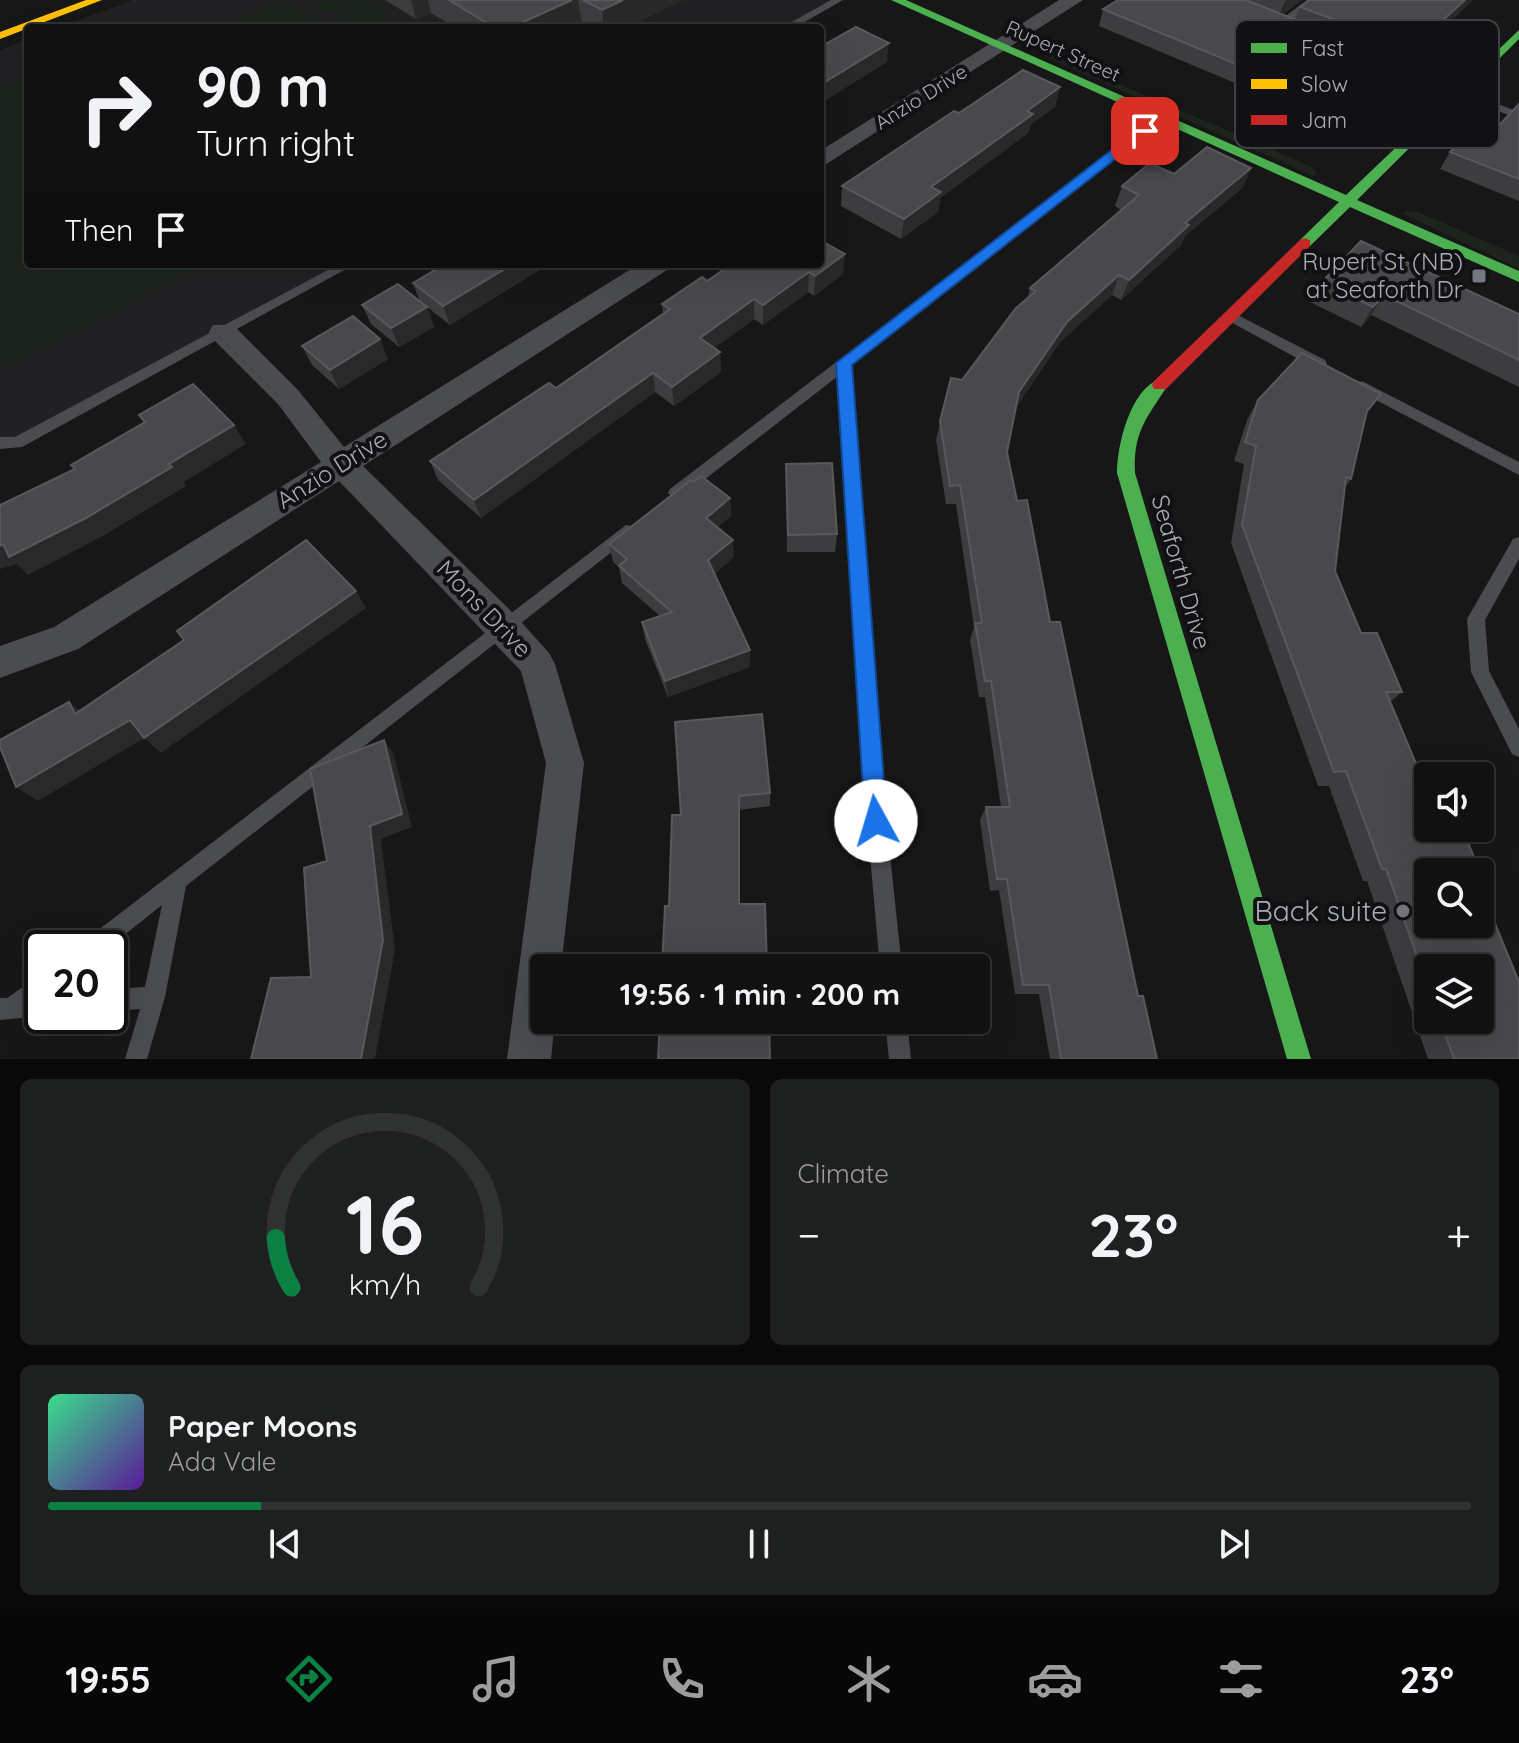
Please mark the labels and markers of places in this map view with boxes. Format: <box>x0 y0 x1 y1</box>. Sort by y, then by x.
pin <box>1111 97 1179 165</box>
place label: Rupert St (NB) at Seaforth Dr <box>1302 246 1463 304</box>
marker: Rupert St (NB) at Seaforth Dr <box>1470 267 1488 285</box>
place label: Back suite <box>1254 893 1387 928</box>
marker: Back suite <box>1394 902 1412 920</box>

